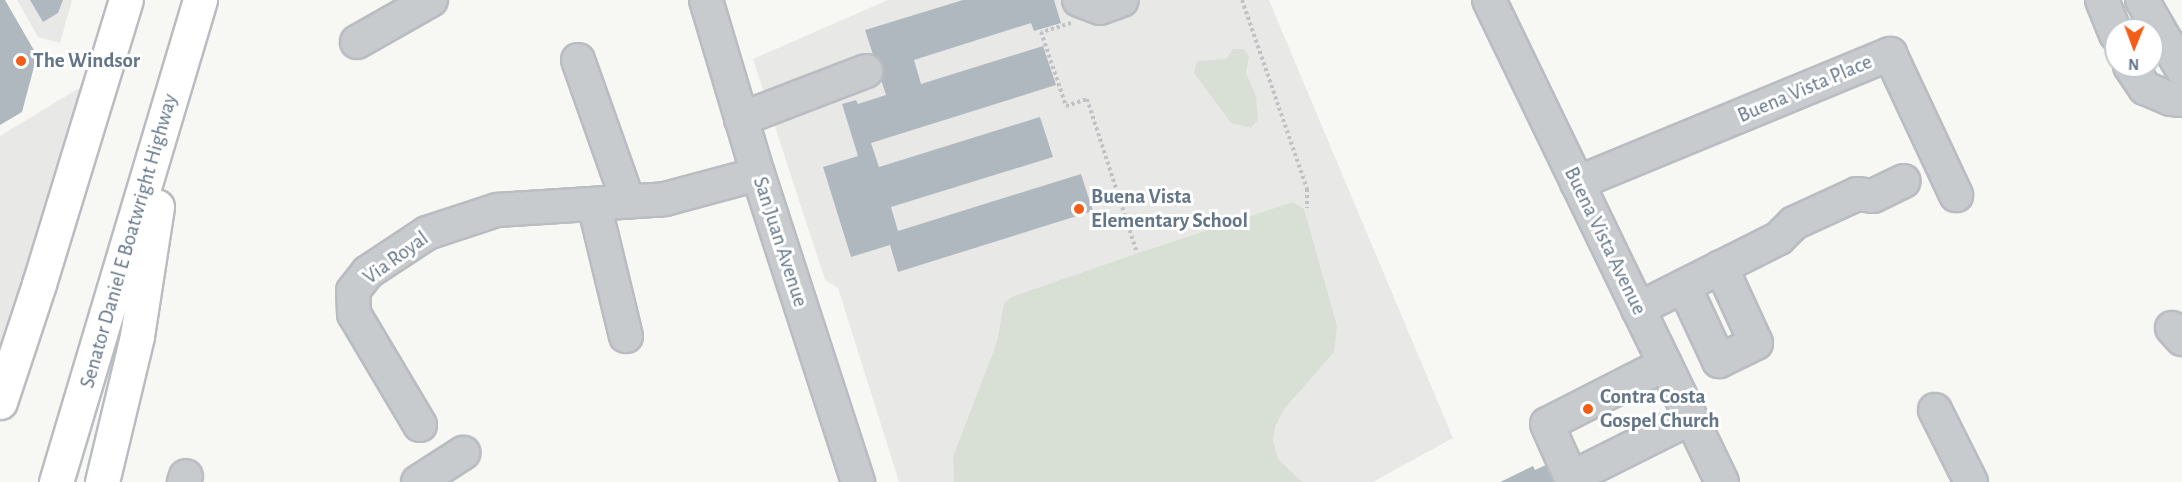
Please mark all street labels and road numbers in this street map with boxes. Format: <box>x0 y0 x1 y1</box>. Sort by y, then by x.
street label: Buena Vista Place <box>1734 49 1876 129</box>
street label: Senator Daniel E Boatwright Highway <box>75 91 183 391</box>
street label: Buena Vista Avenue <box>1558 163 1652 319</box>
street label: San Juan Avenue <box>747 174 813 310</box>
street label: Via Royal <box>358 226 434 290</box>

